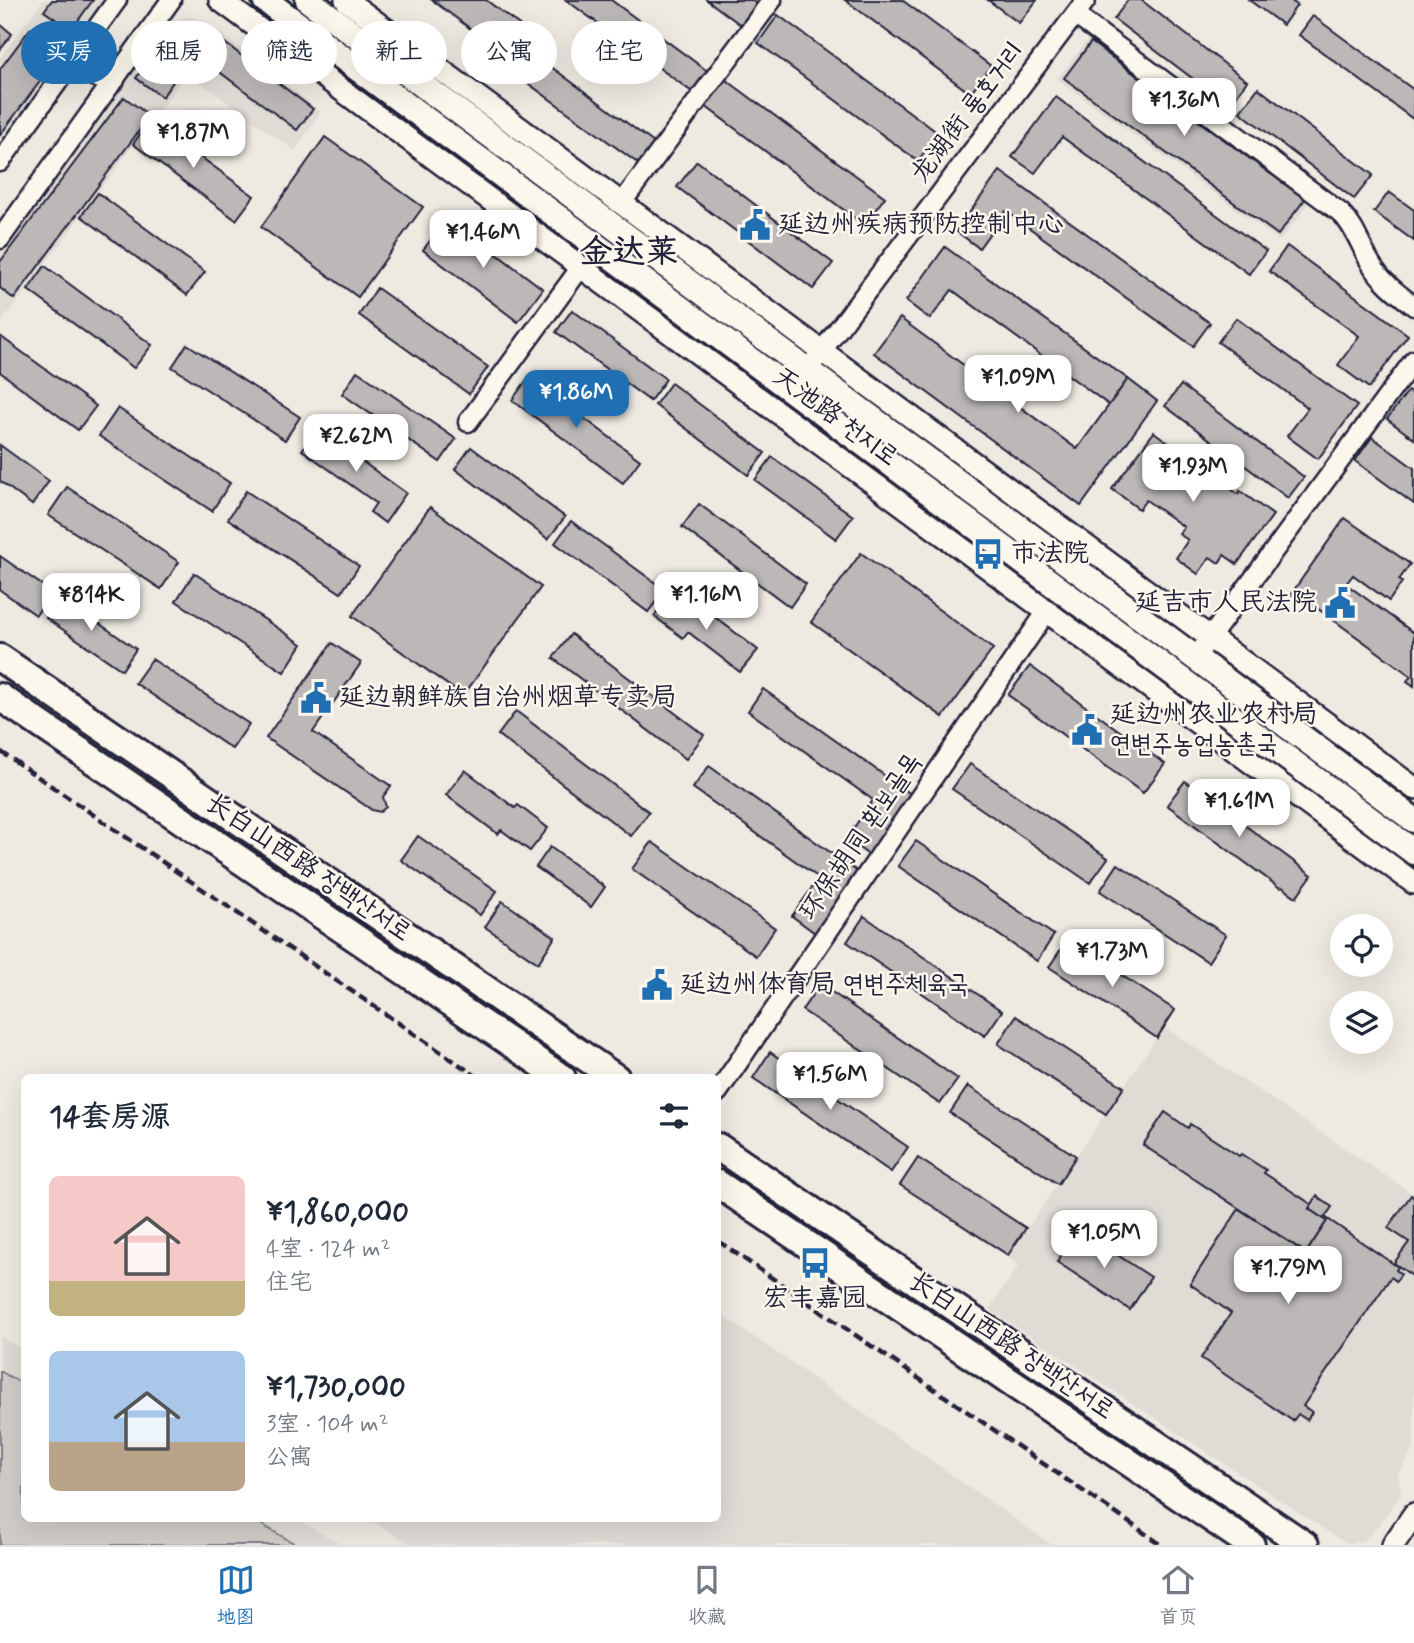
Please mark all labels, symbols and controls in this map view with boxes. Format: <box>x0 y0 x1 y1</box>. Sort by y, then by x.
chip: 买房 <box>21 21 117 84</box>
chip: 租房 <box>131 21 227 84</box>
chip: 筛选 <box>241 21 337 84</box>
chip: 新上 <box>351 21 447 84</box>
chip: 公寓 <box>461 21 557 84</box>
chip: 住宅 <box>571 21 667 84</box>
street label: 龙湖街 룡호거리 <box>904 35 1032 191</box>
pin: ¥1.36M <box>1127 78 1241 138</box>
text: ¥1.36M <box>1148 86 1220 116</box>
pin: ¥1.87M <box>136 110 250 170</box>
text: ¥1.87M <box>156 118 230 148</box>
public building icon: 延边州疾病预防控制中心 <box>738 208 772 242</box>
place label: 延边州疾病预防控制中心 <box>778 208 1064 242</box>
pin: ¥1.46M <box>426 210 540 270</box>
text: ¥1.46M <box>446 218 520 248</box>
district label: 金达莱 <box>580 231 679 275</box>
pin: ¥1.09M <box>961 356 1075 415</box>
street label: 天池路 천지로 <box>765 360 905 474</box>
text: ¥1.09M <box>980 363 1056 393</box>
pin: ¥1.86M <box>519 370 633 430</box>
text: ¥1.86M <box>539 378 613 408</box>
pin: ¥2.62M <box>299 414 413 474</box>
text: ¥2.62M <box>319 422 393 452</box>
pin: ¥1.93M <box>1136 444 1250 504</box>
text: ¥1.93M <box>1158 452 1228 482</box>
bus stop icon: 市法院 <box>971 537 1005 571</box>
place label: 市法院 <box>1011 537 1089 571</box>
pin: ¥1.16M <box>649 572 763 632</box>
pin: ¥814K <box>42 574 140 633</box>
text: ¥1.16M <box>670 580 742 610</box>
text: ¥814K <box>58 581 124 611</box>
place label: 延吉市人民法院 <box>1135 586 1317 620</box>
public building icon: 延吉市人民法院 <box>1323 586 1357 620</box>
public building icon: 延边朝鲜族自治州烟草专卖局 <box>299 681 333 715</box>
place label: 延边朝鲜族自治州烟草专卖局 <box>339 681 677 715</box>
place label: 延边州农业农村局 연변주농업농촌국 <box>1110 698 1318 762</box>
public building icon: 延边州农业农村局 연변주농업농촌국 <box>1070 713 1104 747</box>
street label: 环保胡同 환보골목 <box>792 747 930 927</box>
pin: ¥1.61M <box>1182 780 1296 839</box>
street label: 长白山西路 장백산서로 <box>198 786 418 950</box>
text: ¥1.61M <box>1204 787 1274 817</box>
map controls <box>1330 914 1393 1054</box>
button: locate <box>1330 914 1393 977</box>
pin: ¥1.73M <box>1055 930 1169 989</box>
text: ¥1.73M <box>1076 937 1148 967</box>
public building icon: 延边州体育局 연변주체육국 <box>640 968 674 1002</box>
place label: 延边州体育局 연변주체육국 <box>680 968 969 1002</box>
button: layers <box>1330 991 1393 1054</box>
pin: ¥1.56M <box>773 1052 887 1112</box>
text: ¥1.56M <box>792 1060 868 1090</box>
icon: filters <box>655 1097 693 1135</box>
text: 14套房源 <box>49 1098 171 1137</box>
text: ¥1,860,000 <box>266 1193 409 1232</box>
icon: home <box>105 1204 189 1288</box>
pin: ¥1.05M <box>1047 1210 1161 1270</box>
text: ¥1.05M <box>1067 1218 1141 1248</box>
text: 4室 · 124 m² <box>266 1235 391 1265</box>
bus stop icon: 宏丰嘉园 <box>798 1246 832 1280</box>
pin: ¥1.79M <box>1231 1246 1345 1306</box>
text: ¥1.79M <box>1250 1254 1326 1284</box>
street label: 长白山西路 장백산서로 <box>901 1264 1121 1428</box>
text: 住宅 <box>266 1268 312 1298</box>
place label: 宏丰嘉园 <box>763 1282 867 1316</box>
text: ¥1,730,000 <box>266 1368 406 1407</box>
icon: home <box>105 1379 189 1463</box>
text: 3室 · 104 m² <box>266 1410 389 1440</box>
text: 公寓 <box>266 1443 312 1473</box>
tab: 地图 <box>217 1561 255 1630</box>
tab: 收藏 <box>688 1561 726 1630</box>
tab: 首页 <box>1159 1561 1197 1630</box>

